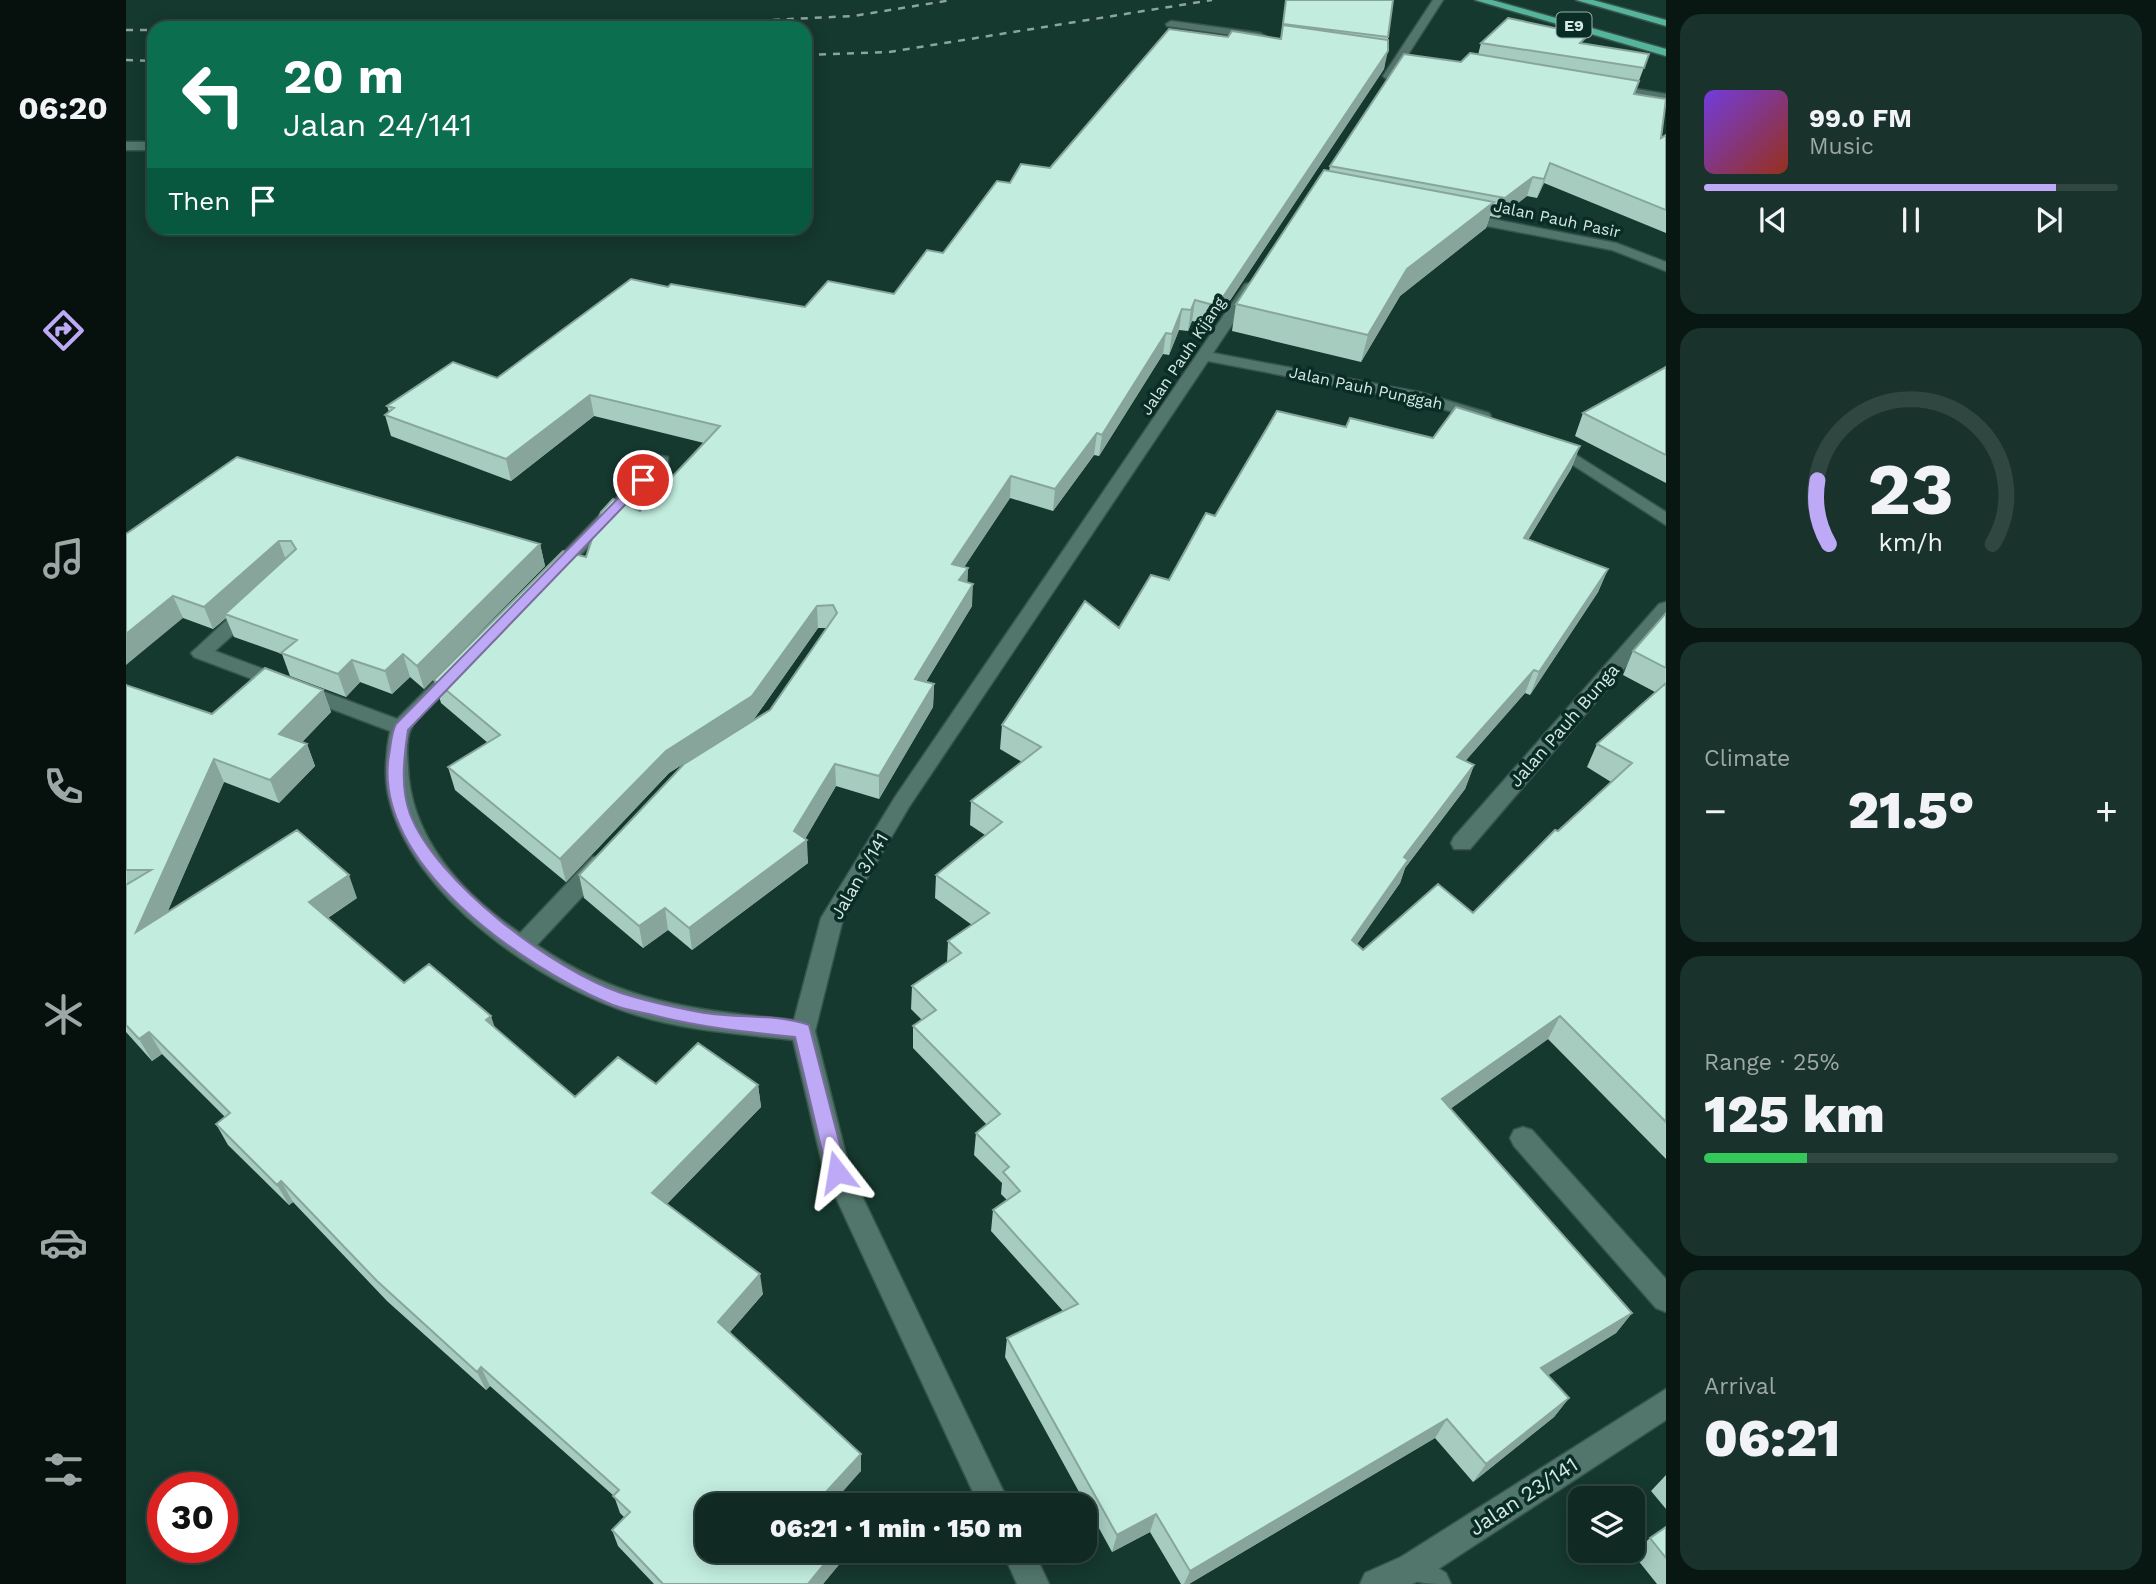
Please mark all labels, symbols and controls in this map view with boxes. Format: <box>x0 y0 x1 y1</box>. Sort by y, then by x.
road number: E9 <box>1556 13 1592 38</box>
text: 20 m <box>283 47 404 105</box>
icon: left <box>168 49 259 140</box>
text: 06:20 <box>18 89 108 127</box>
text: 99.0 FM <box>1809 103 1912 133</box>
text: Jalan 24/141 <box>283 106 473 144</box>
text: Music <box>1809 133 1874 160</box>
icon: arrive <box>244 182 282 220</box>
text: Then <box>168 186 230 216</box>
street label: Jalan Pauh Pasir <box>1492 196 1623 242</box>
icon: previous <box>1754 201 1792 239</box>
icon: pause <box>1892 201 1930 239</box>
icon: next <box>2030 201 2068 239</box>
street label: Jalan Pauh Kijang <box>1137 293 1230 418</box>
icon: directions <box>39 306 88 355</box>
street label: Jalan Pauh Punggah <box>1287 362 1445 414</box>
text: 23 <box>1868 446 1954 532</box>
pin <box>613 450 673 510</box>
icon: arrive <box>624 461 662 499</box>
text: km/h <box>1879 528 1943 557</box>
icon: music <box>39 534 88 583</box>
street label: Jalan Pauh Bunga <box>1505 659 1623 791</box>
text: Climate <box>1704 745 1790 772</box>
icon: phone <box>39 762 88 811</box>
text: 21.5° <box>1848 780 1974 841</box>
text: − <box>1704 789 1727 833</box>
text: + <box>2095 789 2118 833</box>
street label: Jalan 3/141 <box>826 829 892 923</box>
icon: climate <box>39 990 88 1039</box>
text: Range · 25% <box>1704 1049 1839 1076</box>
text: 125 km <box>1704 1084 1885 1145</box>
position arrow <box>800 1135 874 1209</box>
icon: car <box>39 1218 88 1267</box>
text: Arrival <box>1704 1373 1776 1400</box>
text: 06:21 <box>1704 1408 1840 1469</box>
icon: filters <box>39 1445 88 1494</box>
street label: Jalan 23/141 <box>1464 1452 1582 1540</box>
speed limit sign: 30 <box>147 1472 238 1563</box>
map controls <box>1568 1486 1645 1563</box>
button: layers <box>1568 1486 1645 1563</box>
text: 06:21 · 1 min · 150 m <box>770 1513 1022 1543</box>

